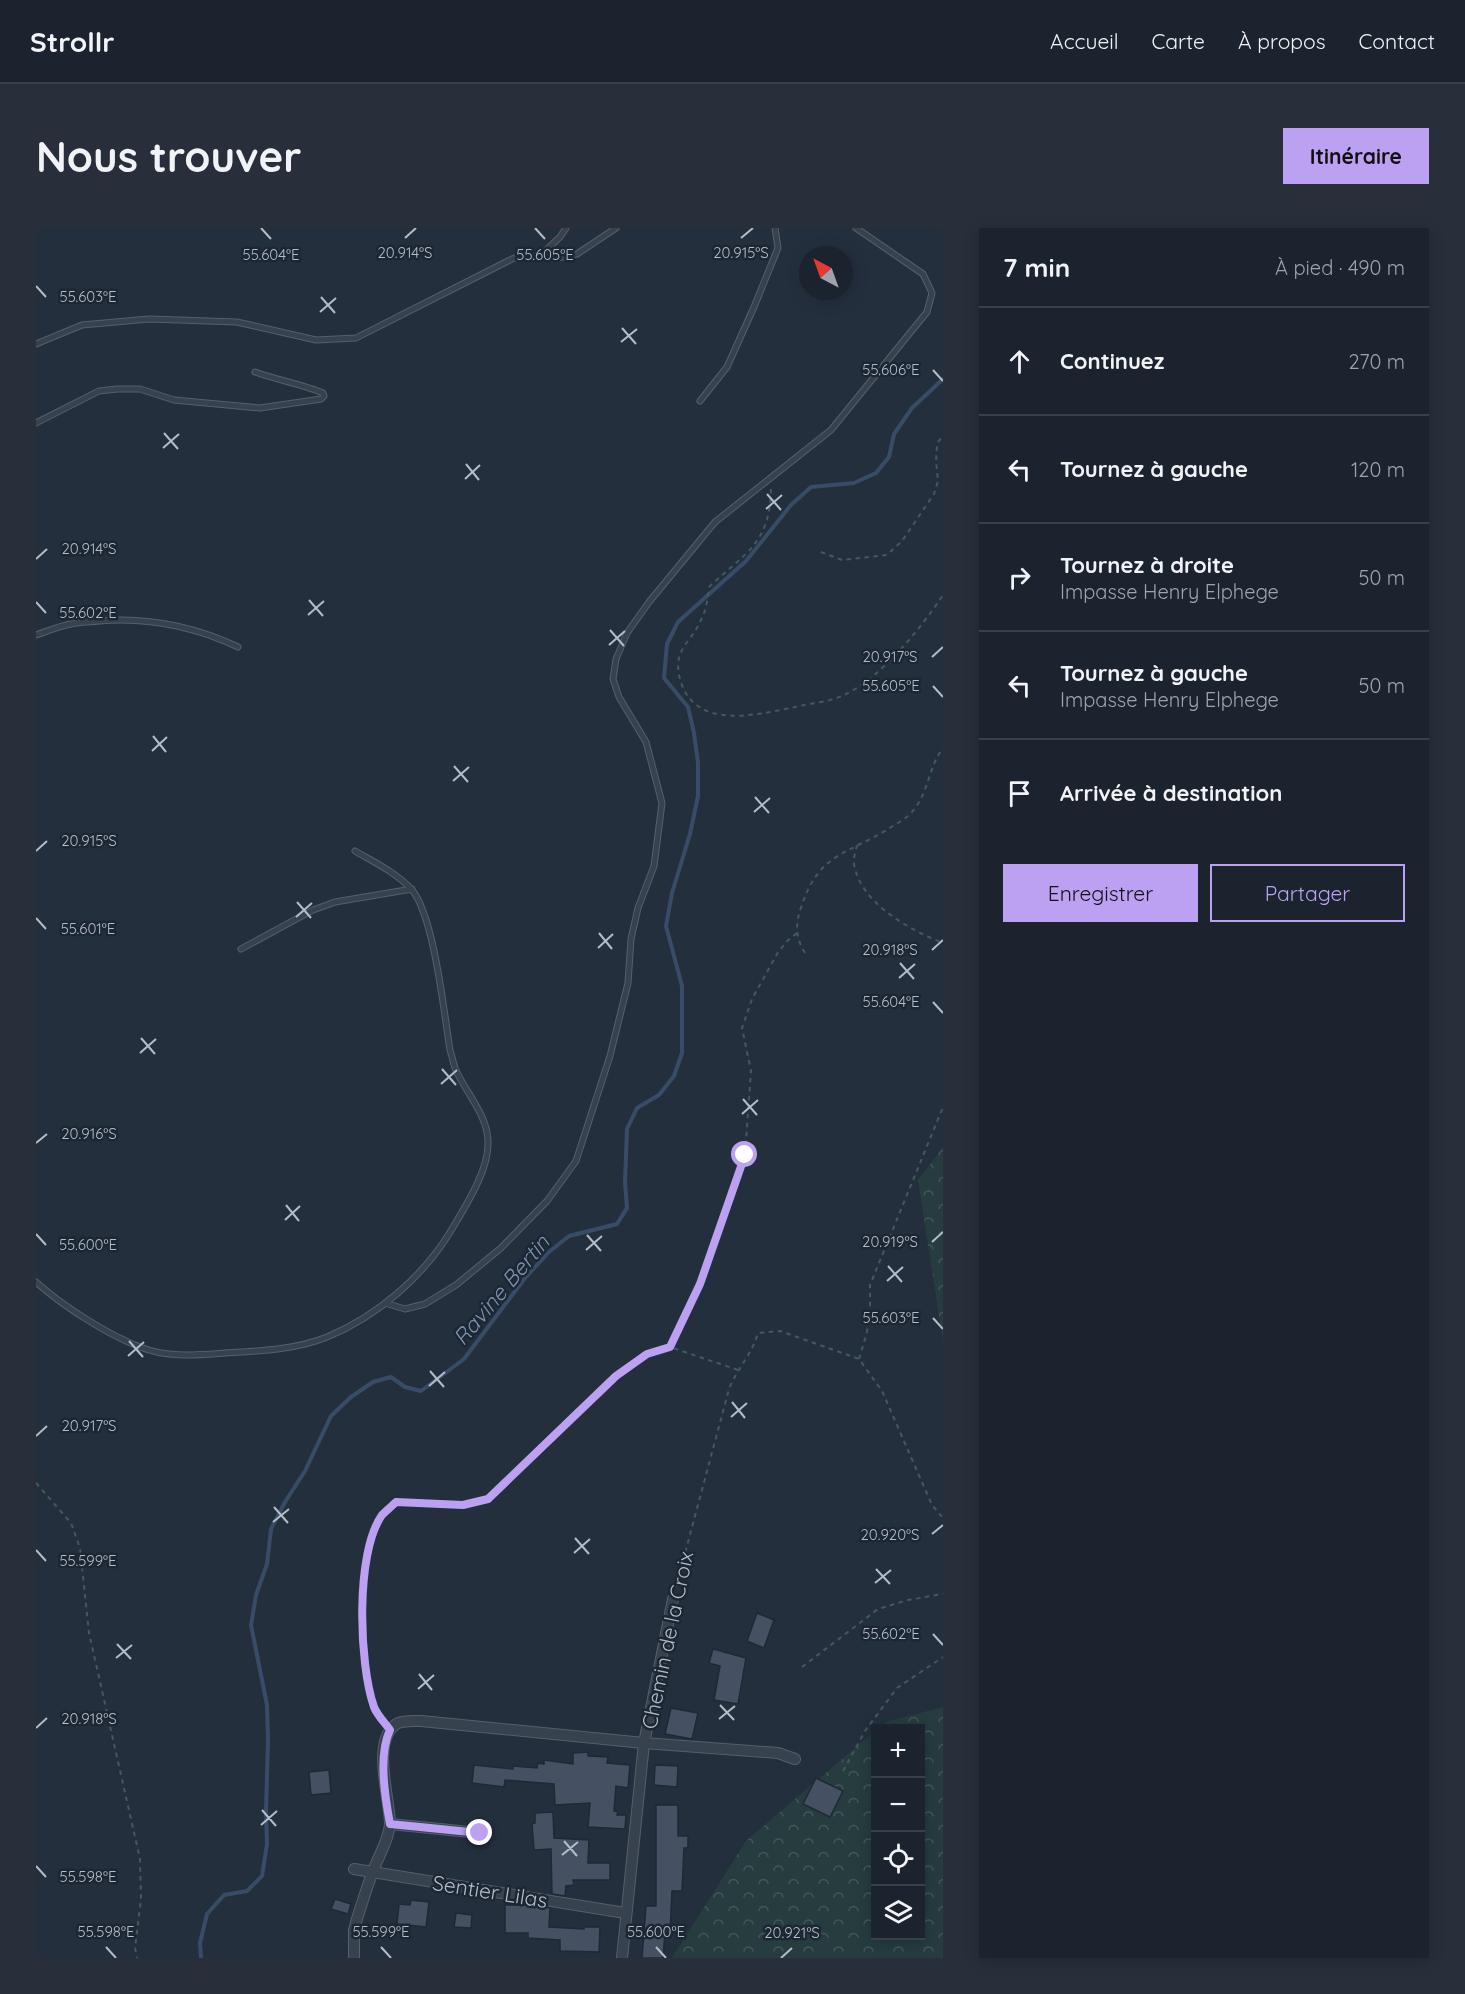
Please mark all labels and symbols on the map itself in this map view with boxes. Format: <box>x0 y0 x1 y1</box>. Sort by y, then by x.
text: 20.914°S <box>377 243 433 262</box>
text: 20.915°S <box>713 243 769 262</box>
text: 55.604°E <box>242 245 300 264</box>
text: 55.605°E <box>516 245 574 264</box>
north arrow <box>799 246 853 300</box>
text: 55.603°E <box>59 287 117 306</box>
text: 55.606°E <box>862 360 920 379</box>
text: 20.914°S <box>61 539 117 558</box>
text: 55.602°E <box>59 603 117 622</box>
text: 20.917°S <box>862 647 918 666</box>
text: 55.605°E <box>862 676 920 695</box>
text: 20.915°S <box>61 831 117 850</box>
text: 55.601°E <box>61 919 115 938</box>
text: 20.918°S <box>862 940 918 959</box>
text: 55.604°E <box>862 992 920 1011</box>
text: 20.916°S <box>61 1124 117 1143</box>
route start <box>731 1141 757 1167</box>
water label: Ravine Bertin <box>447 1228 556 1351</box>
text: 20.919°S <box>862 1232 918 1251</box>
text: 55.600°E <box>59 1235 117 1254</box>
text: 55.603°E <box>862 1308 920 1327</box>
text: 20.917°S <box>61 1416 117 1435</box>
text: 20.920°S <box>861 1525 919 1544</box>
street label: Chemin de la Croix <box>635 1549 699 1731</box>
text: 55.599°E <box>59 1551 117 1570</box>
text: 55.602°E <box>862 1624 920 1643</box>
text: 20.918°S <box>61 1709 117 1728</box>
route end <box>466 1819 492 1845</box>
text: 55.598°E <box>60 1867 116 1886</box>
street label: Sentier Lilas <box>431 1869 549 1913</box>
text: 55.598°E <box>78 1922 134 1941</box>
text: 55.599°E <box>352 1922 410 1941</box>
text: 55.600°E <box>627 1922 685 1941</box>
text: 20.921°S <box>764 1923 820 1942</box>

